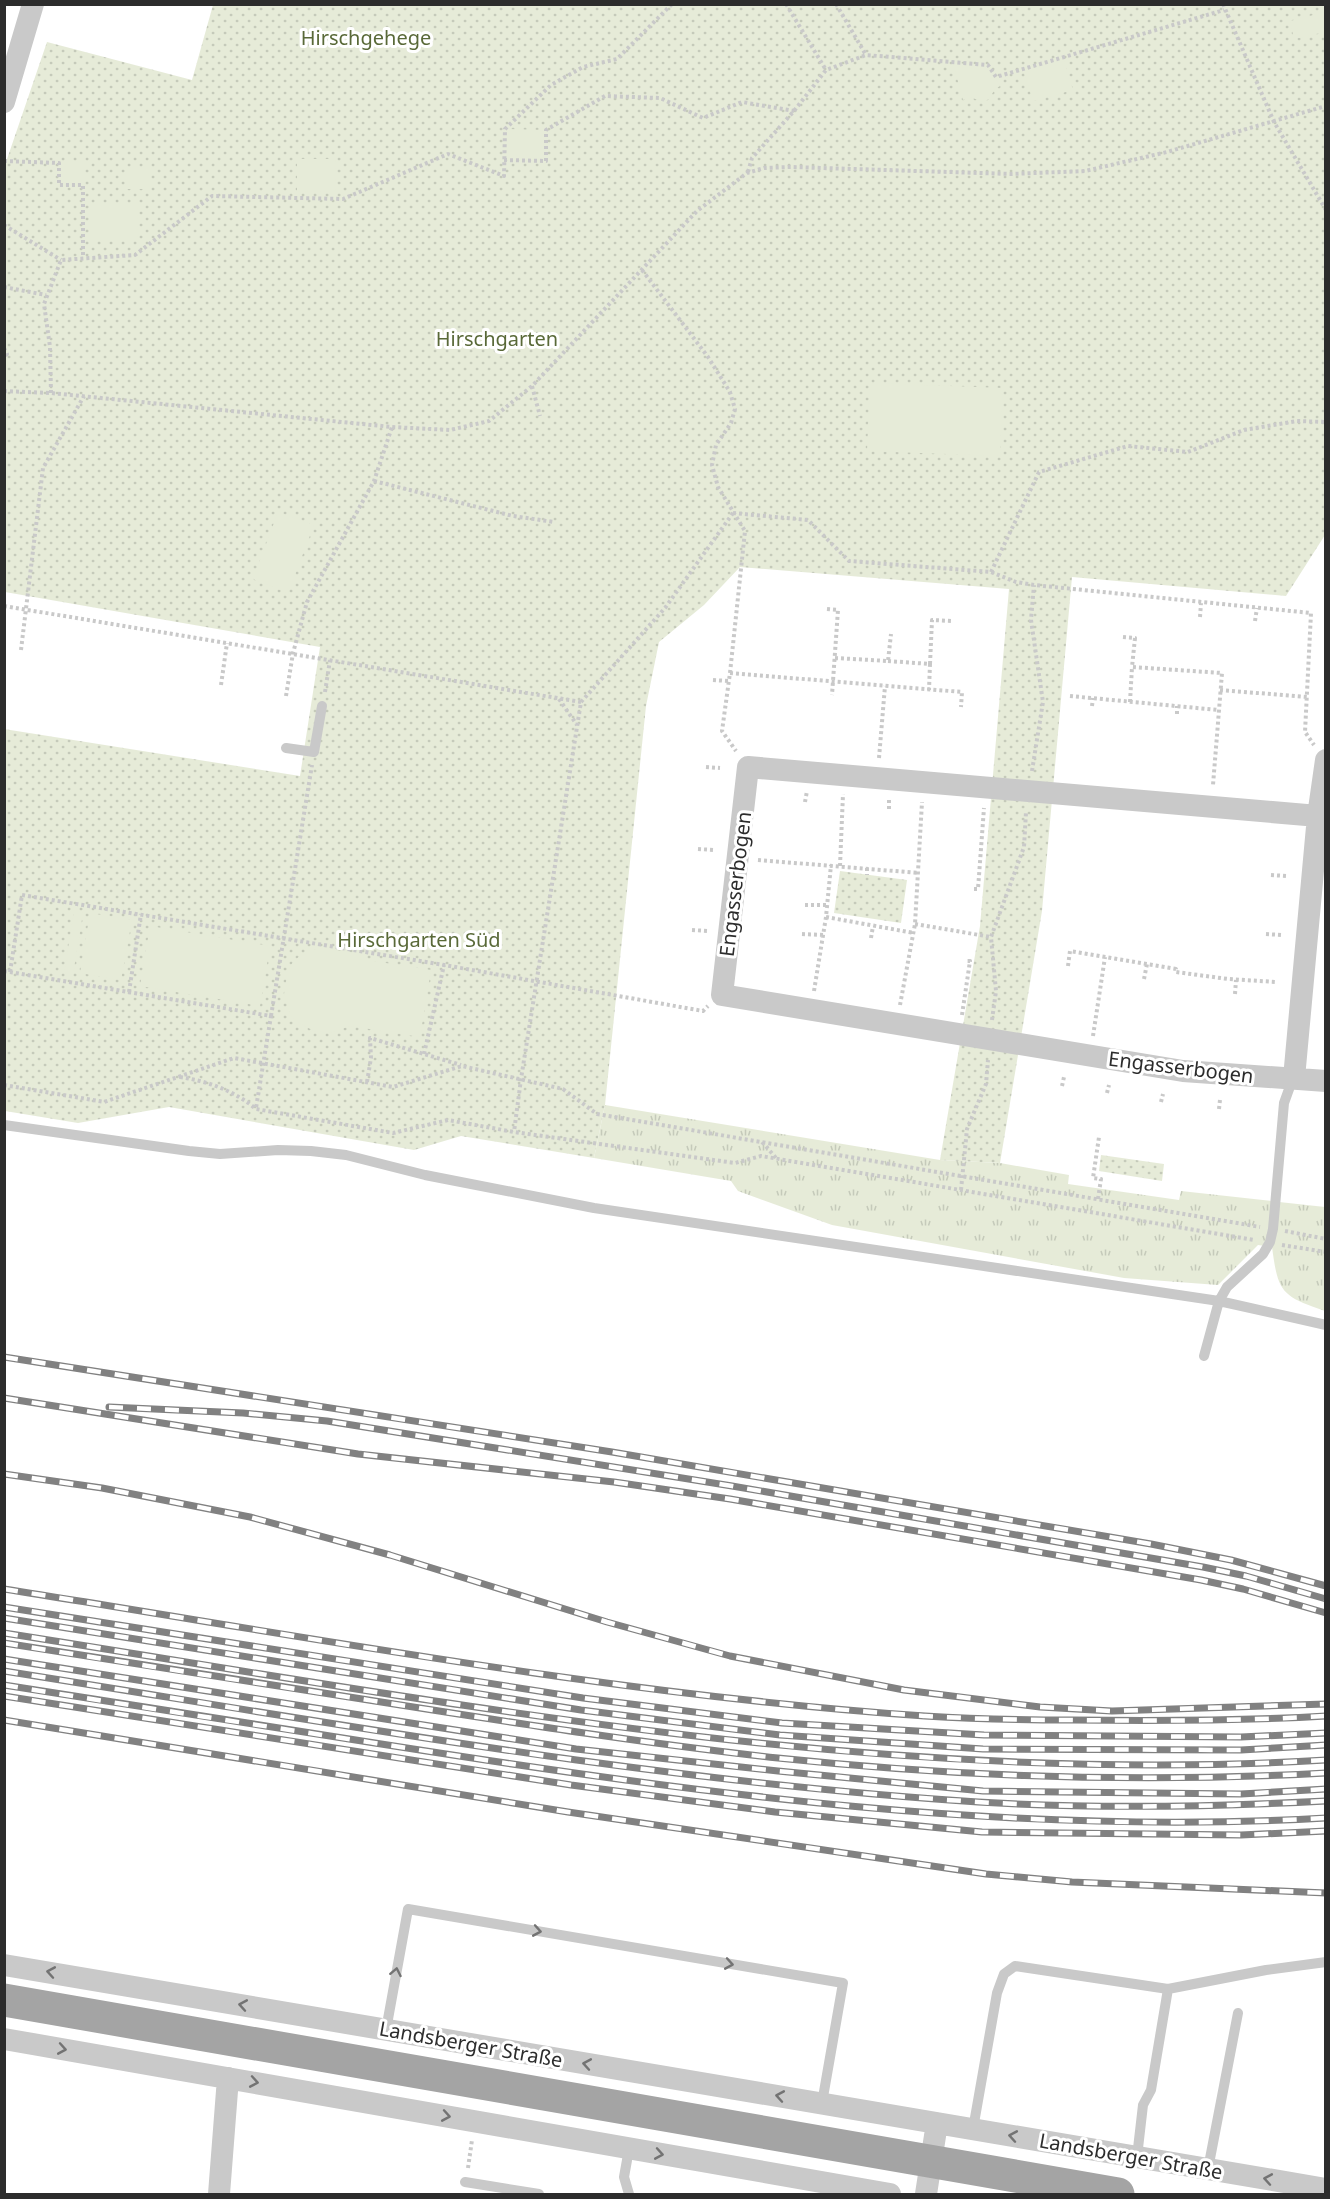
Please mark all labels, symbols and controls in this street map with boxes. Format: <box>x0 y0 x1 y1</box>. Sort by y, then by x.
park label: Hirschgehege <box>301 24 431 51</box>
park label: Hirschgarten <box>436 325 558 352</box>
street label: Engasserbogen <box>713 810 757 958</box>
park label: Hirschgarten Süd <box>337 926 501 953</box>
street label: Engasserbogen <box>1107 1045 1255 1089</box>
one-way arrow <box>531 1924 541 1937</box>
one-way arrow <box>724 1957 734 1970</box>
one-way arrow <box>46 1967 55 1979</box>
one-way arrow <box>389 1968 402 1978</box>
one-way arrow <box>238 2000 247 2012</box>
street label: Landsberger Straße <box>377 2015 565 2073</box>
one-way arrow <box>58 2043 67 2055</box>
one-way arrow <box>583 2058 593 2071</box>
one-way arrow <box>250 2076 259 2088</box>
one-way arrow <box>775 2091 784 2103</box>
one-way arrow <box>441 2109 451 2122</box>
street label: Landsberger Straße <box>1037 2127 1225 2185</box>
one-way arrow <box>1009 2130 1019 2143</box>
one-way arrow <box>654 2147 664 2160</box>
one-way arrow <box>1263 2173 1273 2186</box>

